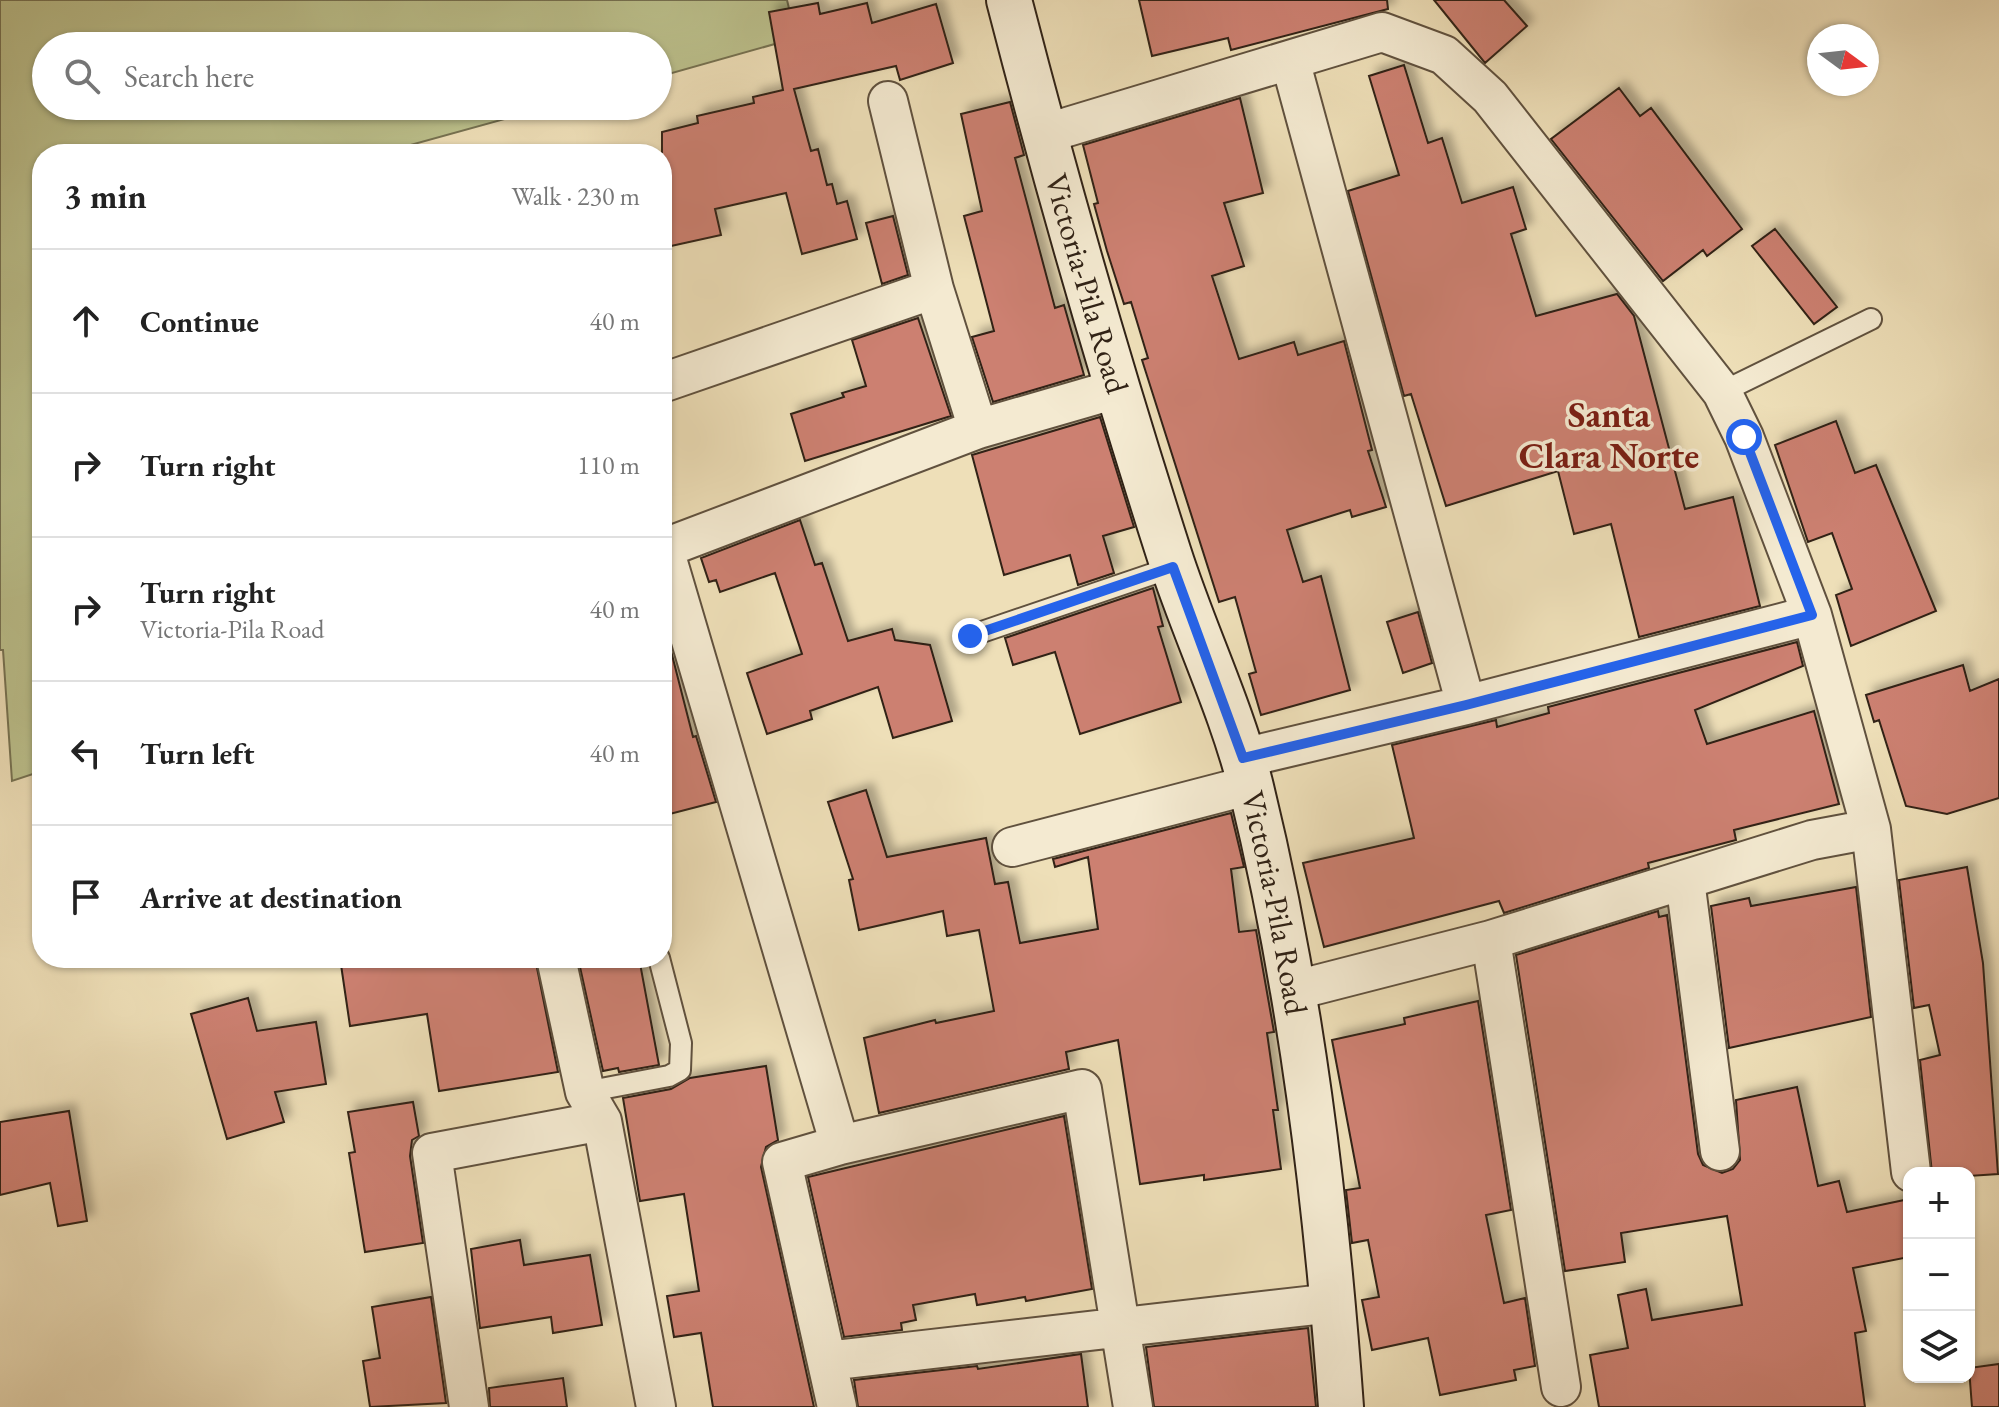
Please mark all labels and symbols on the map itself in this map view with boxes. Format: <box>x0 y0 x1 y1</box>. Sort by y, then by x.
north arrow <box>1807 24 1879 96</box>
street label: Victoria-Pila Road <box>1035 169 1139 399</box>
district label: Santa Clara Norte <box>1519 391 1699 479</box>
route start <box>1726 419 1762 455</box>
route end <box>952 618 988 654</box>
street label: Victoria-Pila Road <box>1232 787 1318 1018</box>

